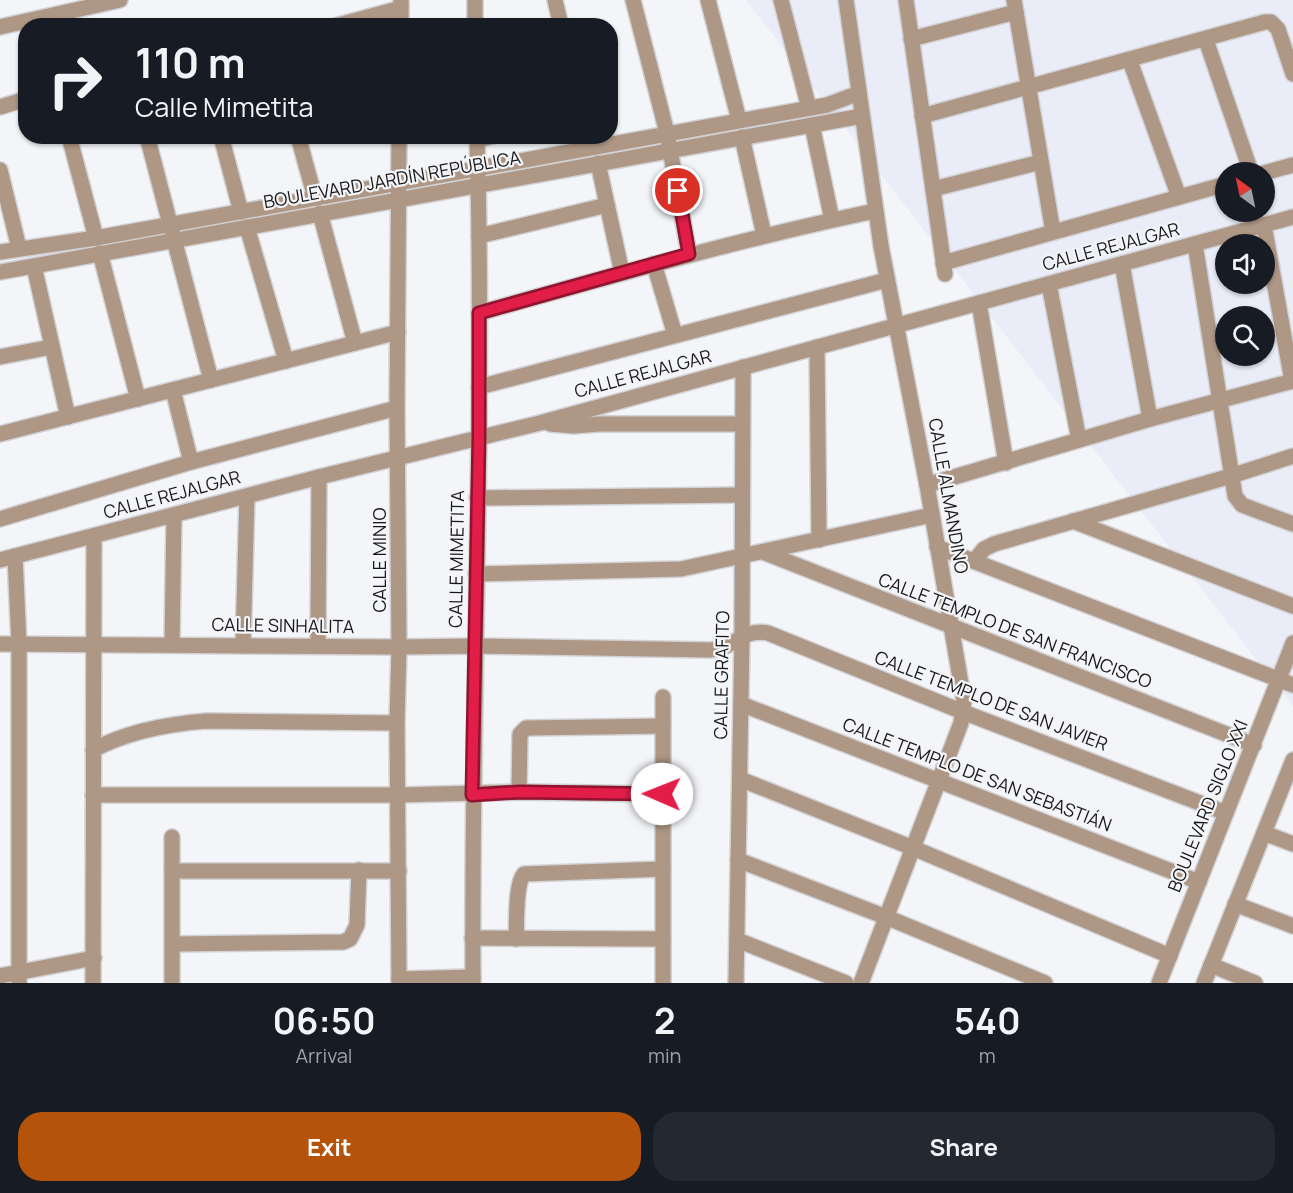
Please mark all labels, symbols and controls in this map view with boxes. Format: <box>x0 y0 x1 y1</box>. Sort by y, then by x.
text: 110 m <box>135 33 246 91</box>
icon: right <box>36 42 114 120</box>
text: Calle Mimetita <box>135 88 314 125</box>
street label: BOULEVARD JARDÍN REPÚBLICA <box>261 144 523 213</box>
north arrow <box>1215 162 1275 222</box>
map controls <box>1215 162 1275 366</box>
pin <box>652 165 703 216</box>
icon: arrive <box>661 174 694 207</box>
street label: CALLE REJALGAR <box>1039 216 1182 276</box>
button: sound <box>1215 234 1275 294</box>
button: search <box>1215 306 1275 366</box>
street label: CALLE REJALGAR <box>571 343 714 403</box>
street label: CALLE ALMANDINO <box>924 416 974 575</box>
street label: CALLE REJALGAR <box>100 464 243 524</box>
street label: CALLE MIMETITA <box>443 489 469 628</box>
street label: CALLE MINIO <box>367 507 391 613</box>
street label: CALLE TEMPLO DE SAN FRANCISCO <box>875 567 1156 693</box>
street label: CALLE GRAFITO <box>708 610 734 740</box>
street label: CALLE SINHALITA <box>211 612 355 638</box>
street label: CALLE TEMPLO DE SAN JAVIER <box>871 644 1111 756</box>
street label: CALLE TEMPLO DE SAN SEBASTIÁN <box>839 712 1115 837</box>
street label: BOULEVARD SIGLO XXI <box>1162 716 1253 895</box>
position arrow <box>630 762 694 826</box>
text: 06:50 <box>272 996 376 1045</box>
text: 2 <box>654 996 675 1045</box>
text: 540 <box>954 996 1021 1045</box>
text: Arrival <box>295 1042 353 1069</box>
text: min <box>648 1042 681 1069</box>
text: m <box>979 1042 996 1069</box>
button: Exit <box>18 1112 641 1181</box>
button: Share <box>653 1112 1275 1181</box>

